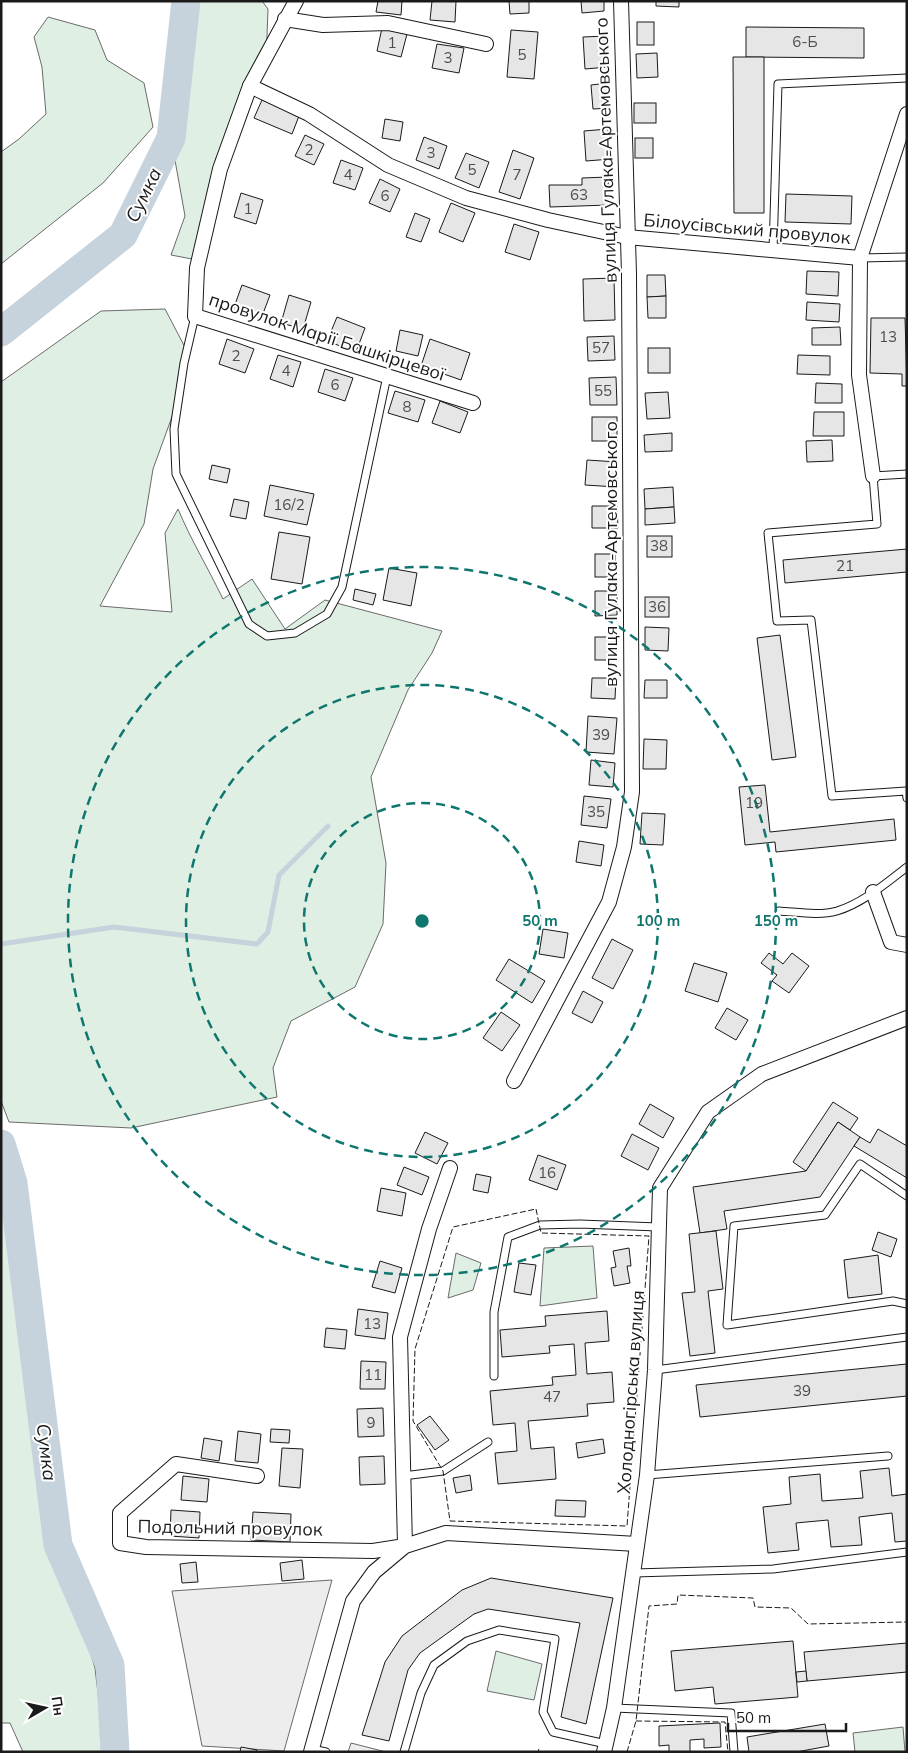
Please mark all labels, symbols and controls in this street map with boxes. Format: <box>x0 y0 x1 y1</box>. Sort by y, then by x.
street label: вулиця Гулака-Артемовського <box>589 17 622 283</box>
house number: 6-Б <box>792 32 818 51</box>
house number: 1 <box>387 33 397 52</box>
house number: 5 <box>517 45 527 64</box>
house number: 3 <box>443 48 453 67</box>
house number: 2 <box>304 140 314 159</box>
house number: 3 <box>426 143 436 162</box>
house number: 5 <box>467 160 477 179</box>
water label: Сумка <box>120 164 166 226</box>
house number: 4 <box>343 165 353 184</box>
house number: 7 <box>512 165 522 184</box>
house number: 63 <box>570 185 588 204</box>
house number: 6 <box>380 186 390 205</box>
house number: 1 <box>243 199 253 218</box>
street label: Білоусівський провулок <box>643 208 852 249</box>
street label: провулок Марії Башкірцевої <box>206 287 449 386</box>
house number: 13 <box>879 327 897 346</box>
house number: 57 <box>592 338 610 357</box>
house number: 2 <box>231 346 241 365</box>
house number: 4 <box>281 361 291 380</box>
house number: 6 <box>330 375 340 394</box>
house number: 55 <box>594 381 612 400</box>
house number: 8 <box>402 397 412 416</box>
street label: вулиця Гулака-Артемовського <box>599 421 622 687</box>
house number: 16/2 <box>273 495 305 514</box>
house number: 38 <box>650 536 668 555</box>
house number: 21 <box>836 556 854 575</box>
house number: 36 <box>648 597 666 616</box>
house number: 39 <box>592 725 610 744</box>
house number: 19 <box>745 793 763 812</box>
house number: 35 <box>587 802 605 821</box>
text: 50 m <box>522 911 558 930</box>
text: 100 m <box>636 911 680 930</box>
text: 150 m <box>754 911 798 930</box>
centre of rings <box>413 912 431 930</box>
house number: 16 <box>538 1163 556 1182</box>
street label: Холодногірська вулиця <box>612 1289 649 1495</box>
house number: 13 <box>363 1314 381 1333</box>
house number: 11 <box>364 1365 382 1384</box>
house number: 39 <box>793 1381 811 1400</box>
house number: 47 <box>543 1387 561 1406</box>
house number: 9 <box>366 1413 376 1432</box>
water label: Сумка <box>32 1422 62 1482</box>
street label: Подольний провулок <box>137 1514 323 1541</box>
north arrow <box>20 1683 70 1733</box>
text: Пн <box>47 1695 68 1717</box>
scale bar <box>728 1700 846 1732</box>
text: 50 m <box>736 1708 771 1727</box>

